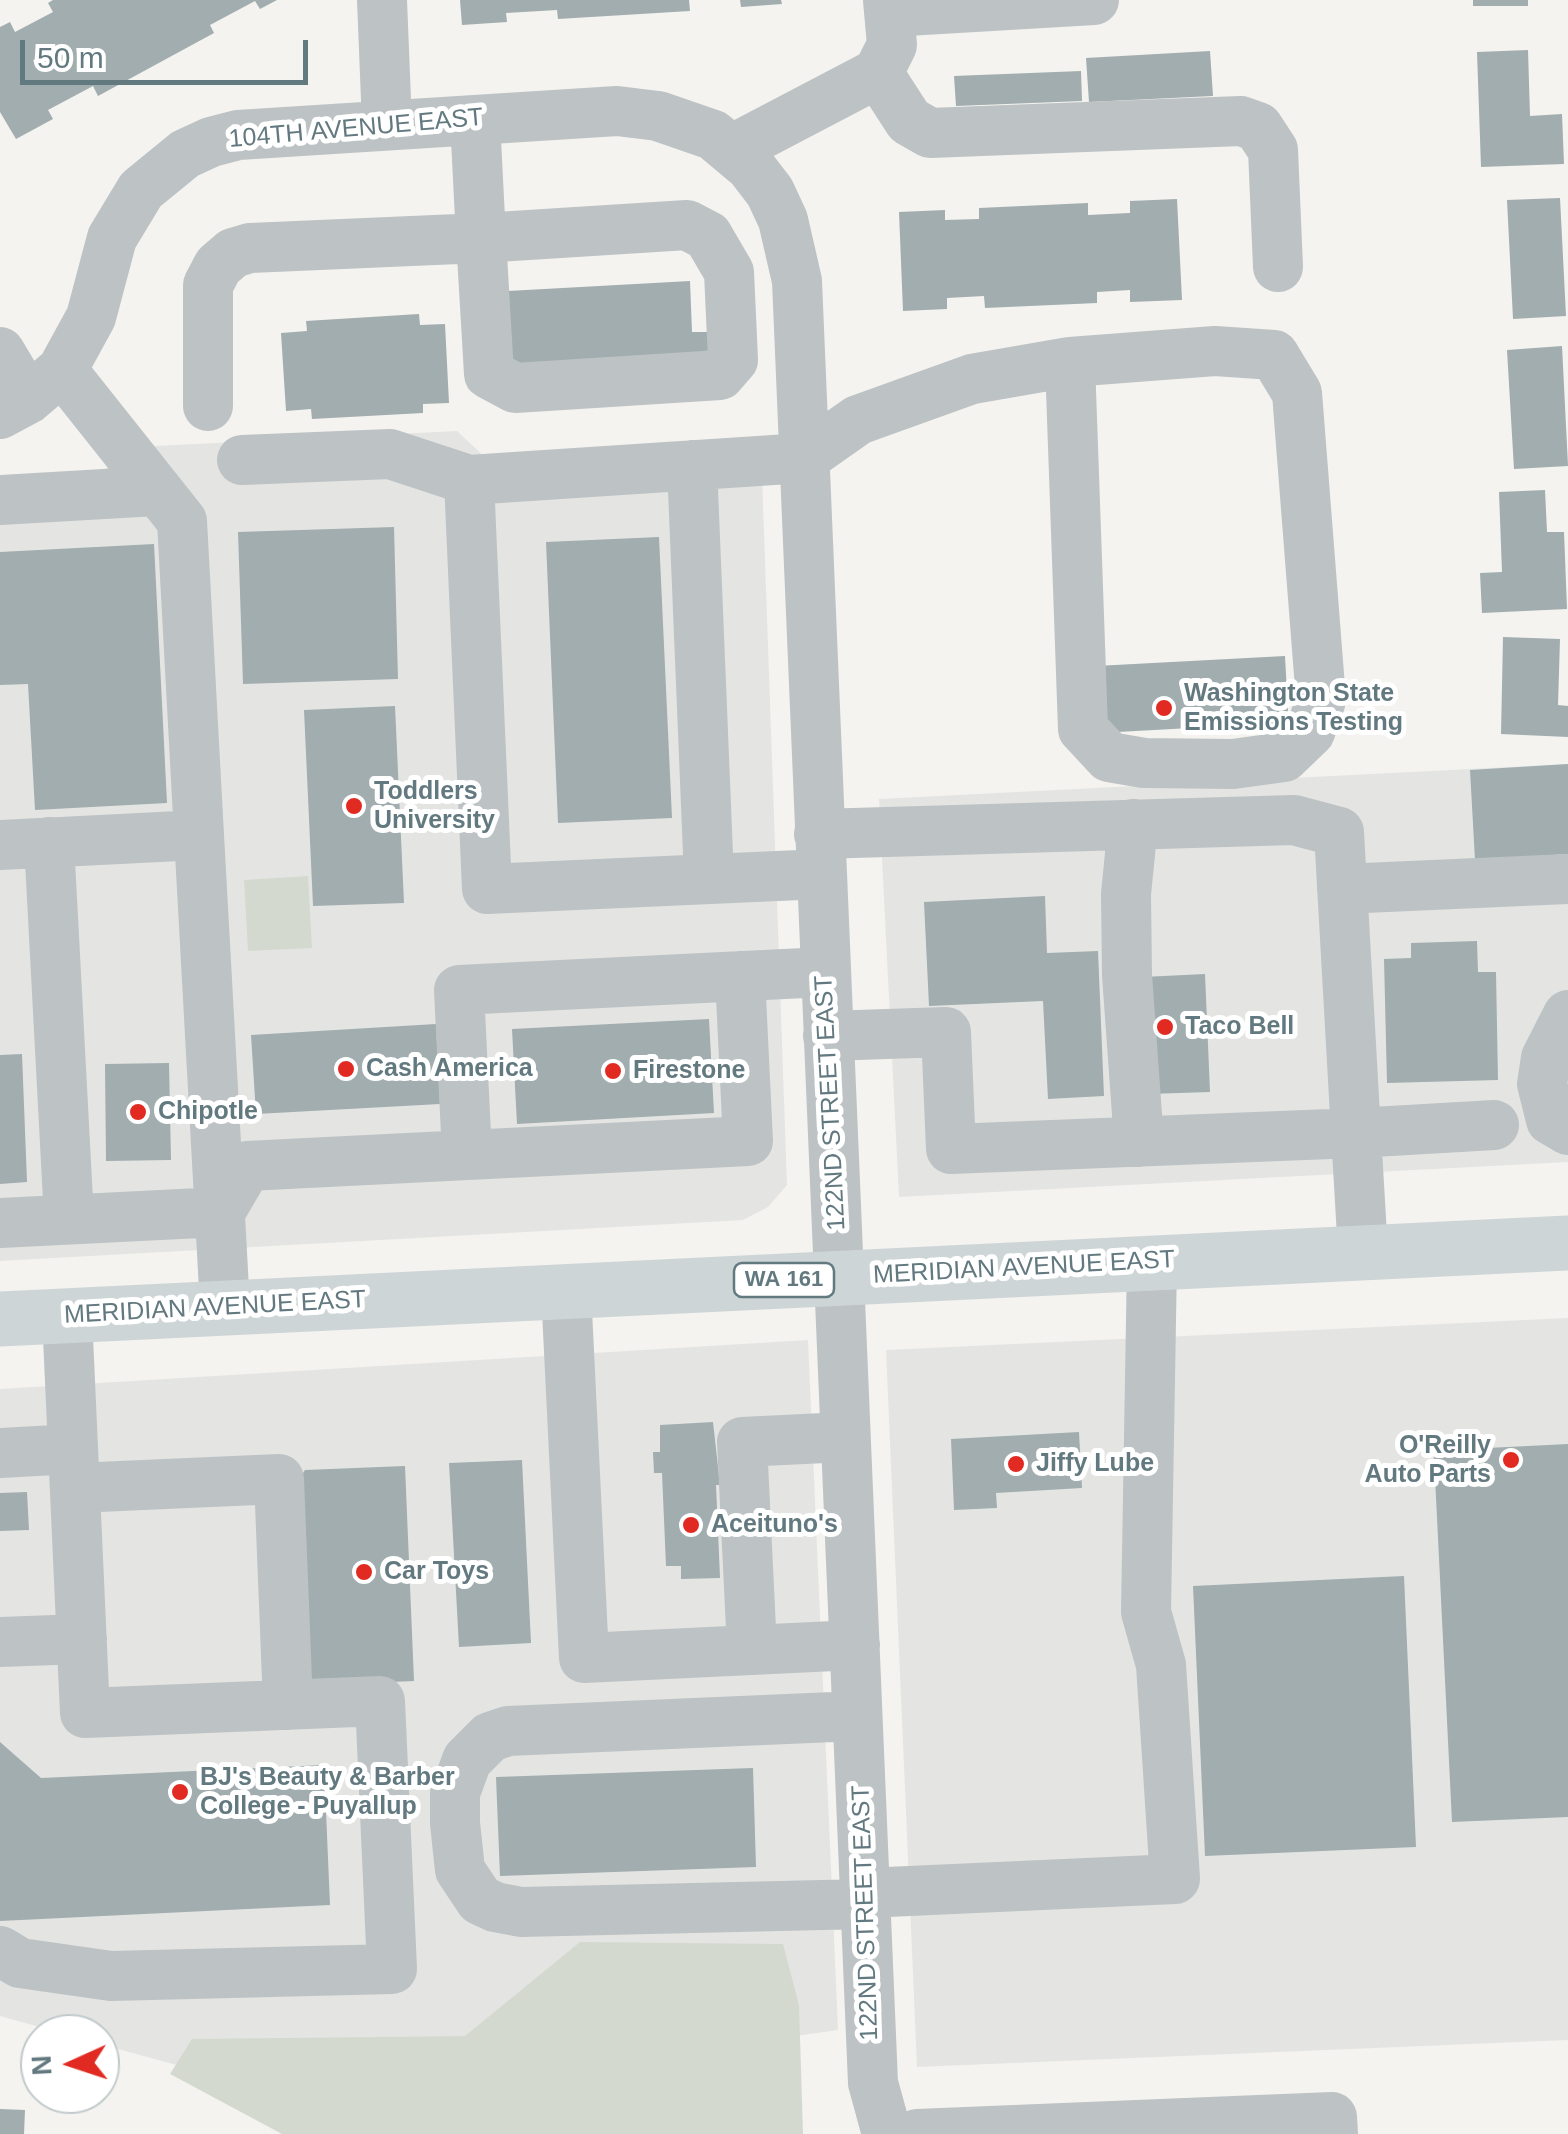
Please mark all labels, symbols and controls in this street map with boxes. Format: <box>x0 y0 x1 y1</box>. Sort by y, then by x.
scale bar <box>25 20 312 82</box>
text: 50 m <box>37 41 104 74</box>
street label: 104TH AVENUE EAST <box>228 103 484 155</box>
place label: Washington State Emissions Testing <box>1184 679 1403 738</box>
marker: Washington State Emissions Testing <box>1153 697 1175 719</box>
place label: Toddlers University <box>374 777 495 836</box>
marker: Toddlers University <box>343 795 365 817</box>
street label: 122ND STREET EAST <box>809 975 853 1231</box>
place label: Taco Bell <box>1185 1012 1294 1042</box>
marker: Taco Bell <box>1154 1016 1176 1038</box>
place label: Cash America <box>366 1054 533 1084</box>
place label: Firestone <box>633 1056 746 1086</box>
marker: Cash America <box>335 1058 357 1080</box>
marker: Firestone <box>602 1060 624 1082</box>
place label: Chipotle <box>158 1097 258 1127</box>
marker: Chipotle <box>127 1101 149 1123</box>
street label: MERIDIAN AVENUE EAST <box>872 1245 1176 1291</box>
road number: WA 161 <box>734 1263 834 1297</box>
street label: MERIDIAN AVENUE EAST <box>63 1285 367 1331</box>
place label: O'Reilly Auto Parts <box>1365 1431 1491 1490</box>
place label: Jiffy Lube <box>1036 1449 1154 1479</box>
marker: O'Reilly Auto Parts <box>1500 1449 1522 1471</box>
marker: Jiffy Lube <box>1005 1453 1027 1475</box>
place label: Aceituno's <box>711 1510 838 1540</box>
marker: Aceituno's <box>680 1514 702 1536</box>
place label: Car Toys <box>384 1557 489 1587</box>
marker: Car Toys <box>353 1561 375 1583</box>
place label: BJ's Beauty & Barber College - Puyallup <box>200 1763 455 1822</box>
marker: BJ's Beauty & Barber College - Puyallup <box>169 1781 191 1803</box>
street label: 122ND STREET EAST <box>847 1785 885 2041</box>
north arrow <box>20 2014 120 2114</box>
text: N <box>26 2055 58 2076</box>

